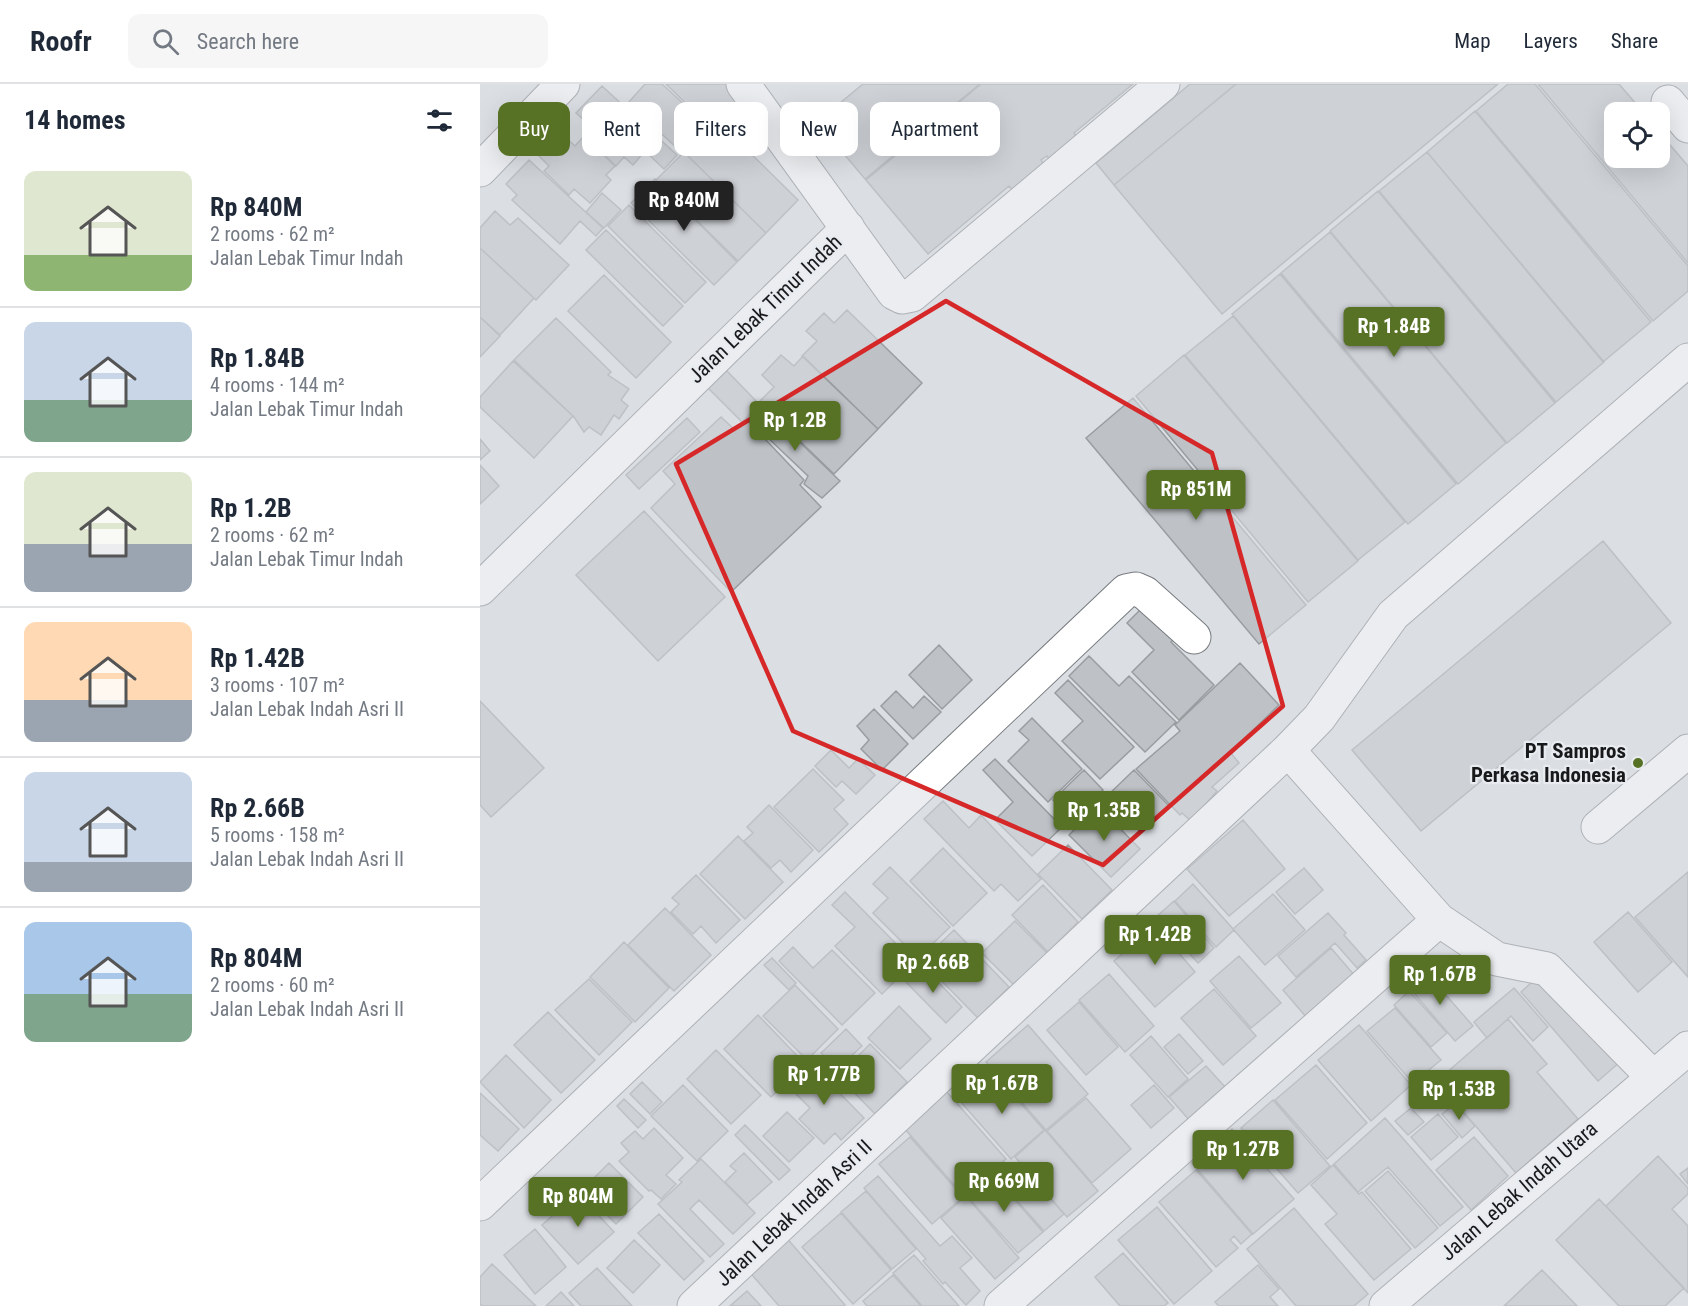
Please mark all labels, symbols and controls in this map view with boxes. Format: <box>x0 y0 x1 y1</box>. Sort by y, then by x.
search box <box>128 14 548 68</box>
text: Roofr <box>30 25 92 58</box>
icon: search <box>149 25 182 58</box>
text: Search here <box>197 29 299 54</box>
text: Map <box>1454 29 1491 53</box>
text: Layers <box>1524 29 1578 53</box>
text: Share <box>1611 29 1658 53</box>
chip: Buy <box>498 102 570 156</box>
chip: Rent <box>582 102 662 156</box>
chip: Filters <box>674 102 768 156</box>
chip: New <box>780 102 858 156</box>
chip: Apartment <box>870 102 1000 156</box>
map controls <box>1604 102 1670 168</box>
button: locate <box>1604 102 1670 168</box>
icon: filters <box>423 104 456 137</box>
text: 14 homes <box>24 105 126 135</box>
pin: Rp 840M <box>629 181 739 232</box>
text: Rp 840M <box>648 188 720 212</box>
text: Rp 840M <box>210 192 302 222</box>
icon: home <box>72 195 144 267</box>
text: 2 rooms · 62 m² <box>210 222 335 246</box>
street label: Jalan Lebak Timur Indah <box>684 230 846 388</box>
text: Jalan Lebak Timur Indah <box>210 246 404 270</box>
pin: Rp 1.84B <box>1332 307 1456 358</box>
text: Rp 1.84B <box>1358 314 1430 338</box>
text: Rp 1.84B <box>210 343 305 373</box>
icon: home <box>72 346 144 418</box>
text: 4 rooms · 144 m² <box>210 373 345 397</box>
text: Jalan Lebak Timur Indah <box>210 397 404 421</box>
pin: Rp 1.2B <box>740 401 850 452</box>
text: Rp 1.2B <box>764 408 826 432</box>
pin: Rp 851M <box>1141 470 1251 521</box>
text: Rp 851M <box>1160 477 1232 501</box>
text: Rp 1.2B <box>210 493 292 523</box>
icon: home <box>72 496 144 568</box>
text: 2 rooms · 62 m² <box>210 523 335 547</box>
text: Jalan Lebak Timur Indah <box>210 547 404 571</box>
text: Rp 1.42B <box>210 643 305 673</box>
icon: home <box>72 646 144 718</box>
text: 3 rooms · 107 m² <box>210 673 345 697</box>
text: Jalan Lebak Indah Asri II <box>210 697 404 721</box>
place label: PT Sampros Perkasa Indonesia <box>1471 739 1626 787</box>
marker: PT Sampros Perkasa Indonesia <box>1631 756 1645 770</box>
pin: Rp 1.35B <box>1042 791 1166 842</box>
text: Rp 2.66B <box>210 793 305 823</box>
icon: home <box>72 796 144 868</box>
text: Rp 1.35B <box>1068 798 1140 822</box>
text: 5 rooms · 158 m² <box>210 823 345 847</box>
text: Jalan Lebak Indah Asri II <box>210 847 404 871</box>
pin: Rp 1.42B <box>1093 915 1217 966</box>
text: Rp 1.42B <box>1119 922 1191 946</box>
text: Rp 804M <box>210 943 302 973</box>
pin: Rp 2.66B <box>871 943 995 994</box>
icon: home <box>72 946 144 1018</box>
text: Rp 2.66B <box>897 950 969 974</box>
pin: Rp 1.67B <box>1378 955 1502 1006</box>
text: Rp 1.67B <box>1404 962 1476 986</box>
text: 2 rooms · 60 m² <box>210 973 335 997</box>
text: Jalan Lebak Indah Asri II <box>210 997 404 1021</box>
pin: Rp 1.77B <box>762 1055 886 1106</box>
text: Rp 1.77B <box>788 1062 860 1086</box>
pin: Rp 1.67B <box>940 1064 1064 1115</box>
pin: Rp 1.53B <box>1397 1070 1521 1121</box>
text: Rp 1.67B <box>966 1071 1038 1095</box>
text: Rp 1.53B <box>1423 1077 1495 1101</box>
street label: Jalan Lebak Indah Utara <box>1436 1116 1602 1266</box>
pin: Rp 1.27B <box>1181 1130 1305 1181</box>
street label: Jalan Lebak Indah Asri II <box>711 1135 877 1291</box>
text: Rp 1.27B <box>1207 1137 1279 1161</box>
pin: Rp 669M <box>949 1162 1059 1213</box>
text: Rp 669M <box>968 1169 1040 1193</box>
pin: Rp 804M <box>523 1177 633 1228</box>
text: Rp 804M <box>542 1184 614 1208</box>

